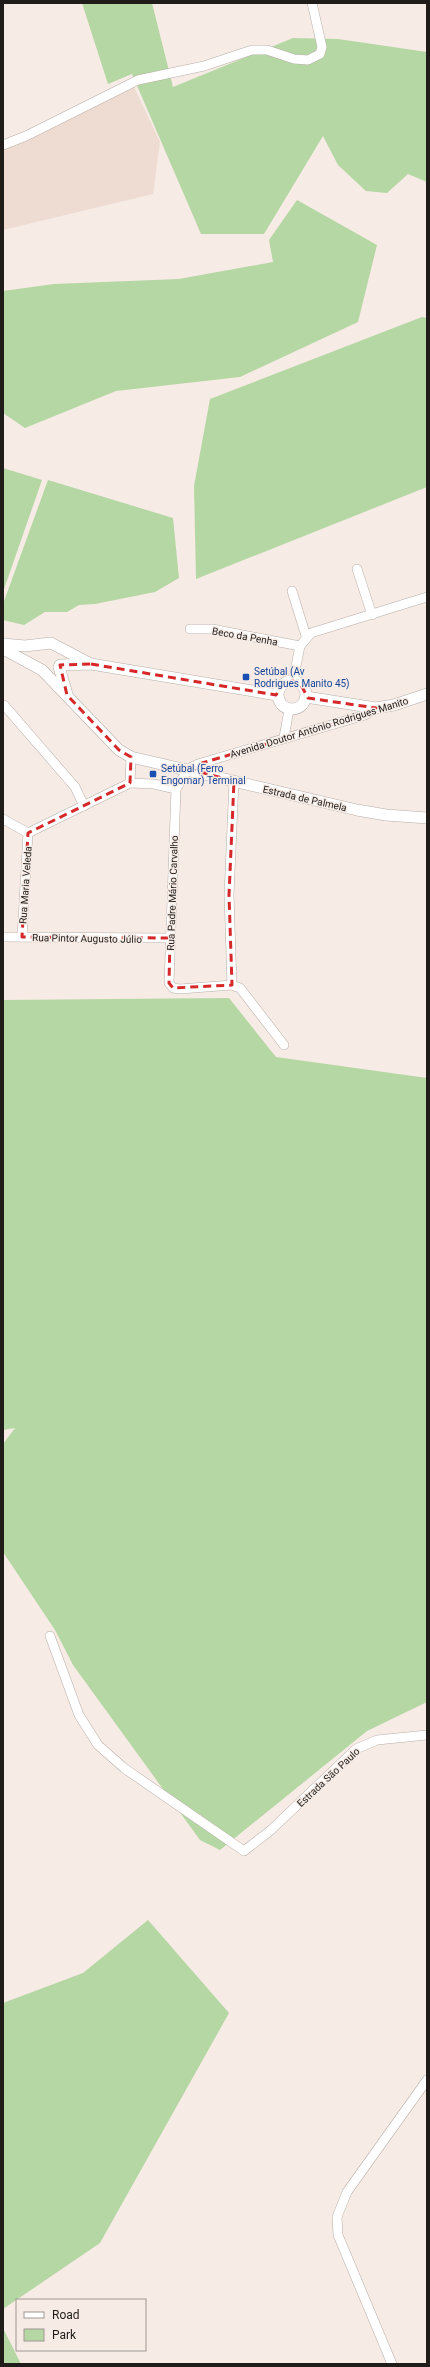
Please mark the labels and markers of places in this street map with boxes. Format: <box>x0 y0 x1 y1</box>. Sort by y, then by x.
place label: Setúbal (Av Rodrigues Manito 45) <box>254 666 350 690</box>
marker: Setúbal (Av Rodrigues Manito 45) <box>241 672 251 682</box>
place label: Setúbal (Ferro Engomar) Terminal <box>161 763 246 787</box>
marker: Setúbal (Ferro Engomar) Terminal <box>148 769 158 779</box>

